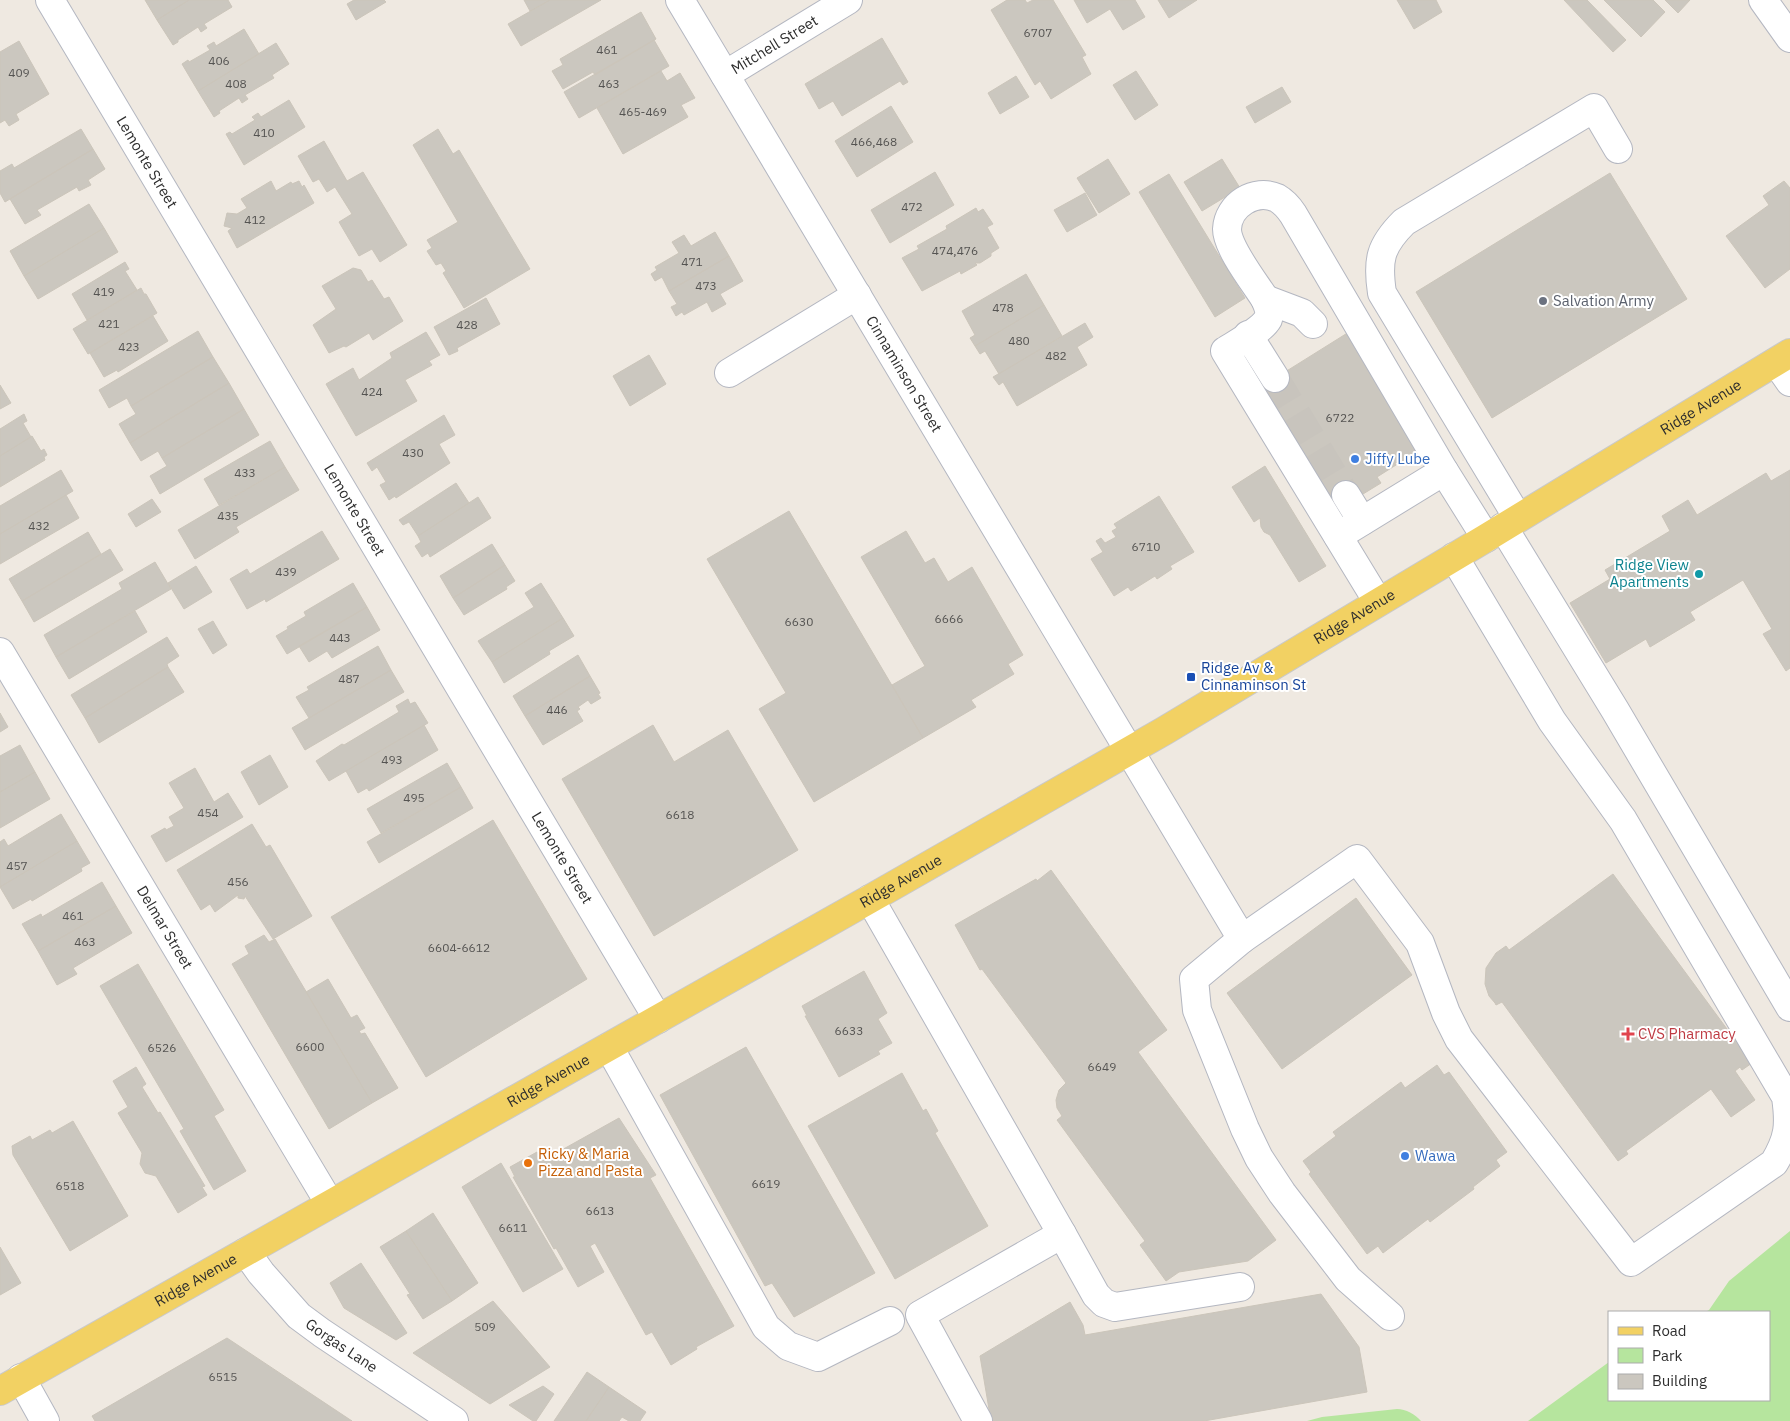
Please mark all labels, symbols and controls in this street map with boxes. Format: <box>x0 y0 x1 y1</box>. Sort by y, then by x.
street label: Mitchell Street <box>727 11 821 78</box>
house number: 6707 <box>1024 25 1052 40</box>
house number: 461 <box>596 42 618 57</box>
house number: 406 <box>208 53 230 68</box>
house number: 409 <box>8 65 30 80</box>
house number: 408 <box>225 76 247 91</box>
house number: 463 <box>598 76 620 91</box>
house number: 465-469 <box>619 104 667 119</box>
street label: Lemonte Street <box>113 113 182 212</box>
house number: 410 <box>253 125 275 140</box>
house number: 466,468 <box>851 134 897 149</box>
house number: 472 <box>901 199 923 214</box>
house number: 412 <box>244 212 266 227</box>
house number: 474,476 <box>932 243 978 258</box>
house number: 471 <box>681 254 703 269</box>
house number: 473 <box>695 278 717 293</box>
house number: 419 <box>93 284 115 299</box>
place label: Salvation Army <box>1553 291 1654 310</box>
marker: Salvation Army <box>1537 295 1549 307</box>
house number: 478 <box>992 300 1014 315</box>
street label: Cinnaminson Street <box>862 312 947 436</box>
house number: 421 <box>98 316 120 331</box>
house number: 428 <box>456 317 478 332</box>
house number: 480 <box>1008 333 1030 348</box>
house number: 423 <box>118 339 140 354</box>
house number: 482 <box>1045 348 1067 363</box>
street label: Ridge Avenue <box>1656 375 1745 439</box>
house number: 424 <box>361 384 383 399</box>
house number: 6722 <box>1326 410 1354 425</box>
house number: 430 <box>402 445 424 460</box>
place label: Jiffy Lube <box>1365 449 1430 468</box>
marker: Jiffy Lube <box>1349 453 1361 465</box>
street label: Lemonte Street <box>320 460 390 559</box>
house number: 433 <box>234 465 256 480</box>
house number: 435 <box>217 508 239 523</box>
house number: 432 <box>28 518 50 533</box>
house number: 6710 <box>1132 539 1160 554</box>
place label: Ridge View Apartments <box>1609 555 1689 591</box>
house number: 439 <box>275 564 297 579</box>
marker: Ridge View Apartments <box>1693 568 1705 580</box>
street label: Ridge Avenue <box>1310 585 1398 648</box>
house number: 6666 <box>935 611 963 626</box>
house number: 6630 <box>785 614 813 629</box>
house number: 443 <box>329 630 351 645</box>
place label: Ridge Av & Cinnaminson St <box>1201 658 1306 694</box>
house number: 487 <box>338 671 360 686</box>
marker: Ridge Av & Cinnaminson St <box>1185 671 1197 683</box>
house number: 446 <box>546 702 568 717</box>
house number: 493 <box>381 752 403 767</box>
house number: 495 <box>403 790 425 805</box>
house number: 454 <box>197 805 219 820</box>
house number: 6618 <box>666 807 694 822</box>
street label: Lemonte Street <box>528 808 597 907</box>
street label: Ridge Avenue <box>856 850 945 912</box>
house number: 457 <box>6 858 28 873</box>
house number: 456 <box>227 874 249 889</box>
street label: Delmar Street <box>133 882 197 972</box>
house number: 461 <box>62 908 84 923</box>
house number: 463 <box>74 934 96 949</box>
house number: 6604-6612 <box>428 940 490 955</box>
house number: 6633 <box>835 1023 863 1038</box>
place label: CVS Pharmacy <box>1638 1024 1736 1043</box>
marker: CVS Pharmacy <box>1622 1028 1634 1040</box>
house number: 6600 <box>296 1039 324 1054</box>
house number: 6526 <box>148 1040 176 1055</box>
street label: Ridge Avenue <box>503 1050 593 1111</box>
house number: 6649 <box>1088 1059 1116 1074</box>
place label: Ricky & Maria Pizza and Pasta <box>538 1144 643 1180</box>
place label: Wawa <box>1415 1146 1456 1165</box>
marker: Wawa <box>1399 1150 1411 1162</box>
marker: Ricky & Maria Pizza and Pasta <box>522 1157 534 1169</box>
house number: 6619 <box>752 1176 780 1191</box>
house number: 6518 <box>56 1178 84 1193</box>
house number: 6613 <box>586 1203 614 1218</box>
house number: 6611 <box>499 1220 527 1235</box>
street label: Ridge Avenue <box>151 1249 240 1311</box>
legend <box>1608 1311 1770 1401</box>
street label: Gorgas Lane <box>302 1314 381 1376</box>
house number: 509 <box>474 1319 496 1334</box>
text: Road <box>1652 1321 1687 1340</box>
text: Park <box>1652 1346 1682 1365</box>
house number: 6515 <box>209 1369 237 1384</box>
text: Building <box>1652 1371 1707 1390</box>

